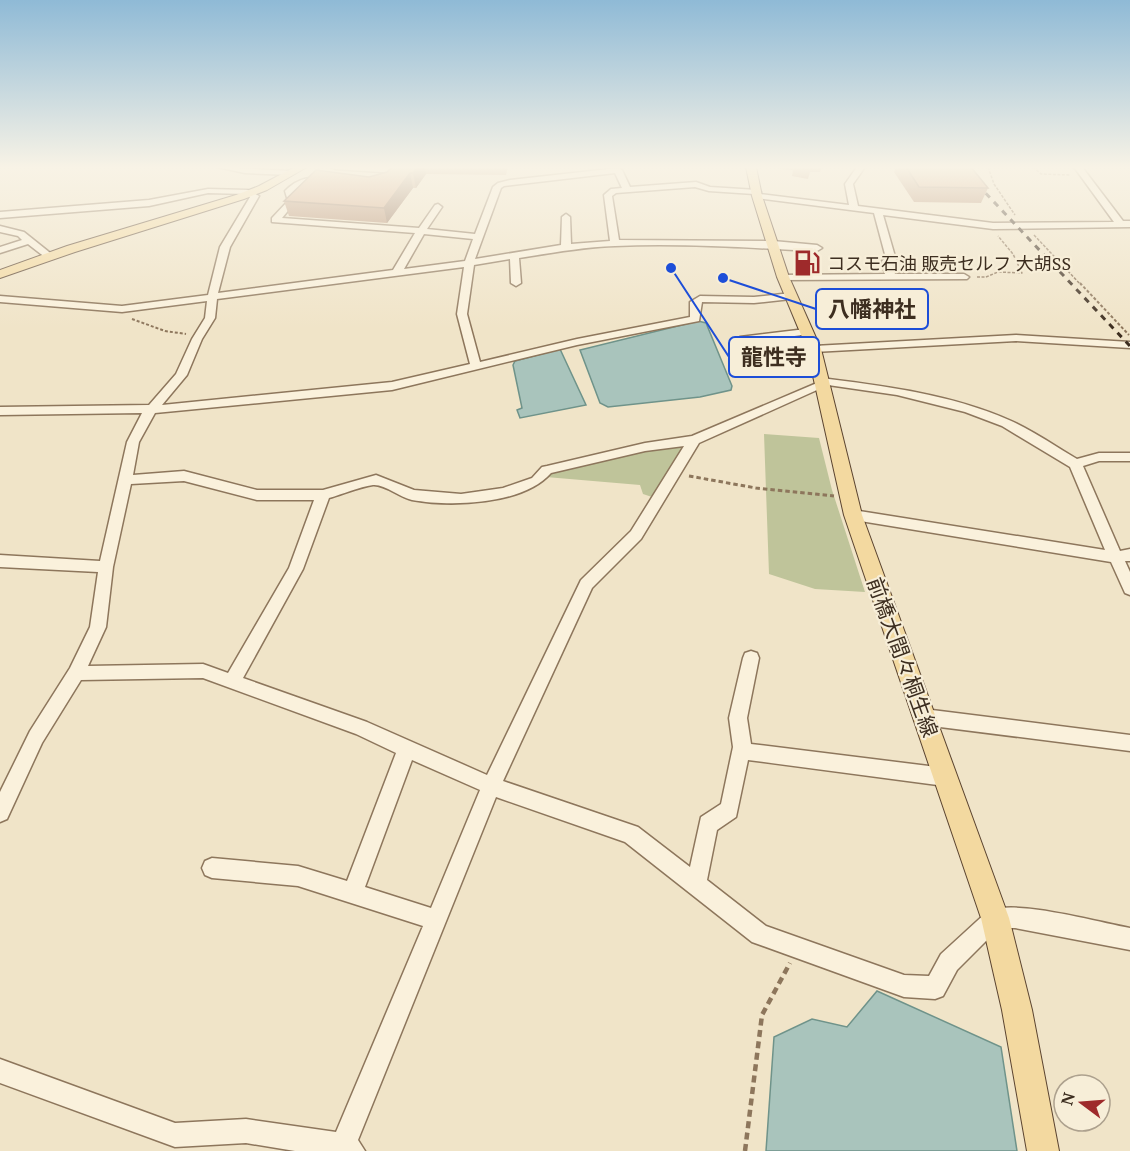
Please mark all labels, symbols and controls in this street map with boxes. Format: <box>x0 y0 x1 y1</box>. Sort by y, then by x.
fuel station icon: コスモ石油 販売セルフ 大胡SS <box>792 248 822 278</box>
place label: コスモ石油 販売セルフ 大胡SS <box>827 251 1071 275</box>
callout: 八幡神社 <box>816 289 928 329</box>
text: 八幡神社 <box>828 294 916 323</box>
callout: 龍性寺 <box>729 337 819 377</box>
text: 龍性寺 <box>741 342 807 371</box>
street label: 前橋大間々桐生線 <box>861 573 945 741</box>
north arrow <box>1052 1073 1112 1133</box>
text: N <box>1055 1090 1080 1108</box>

